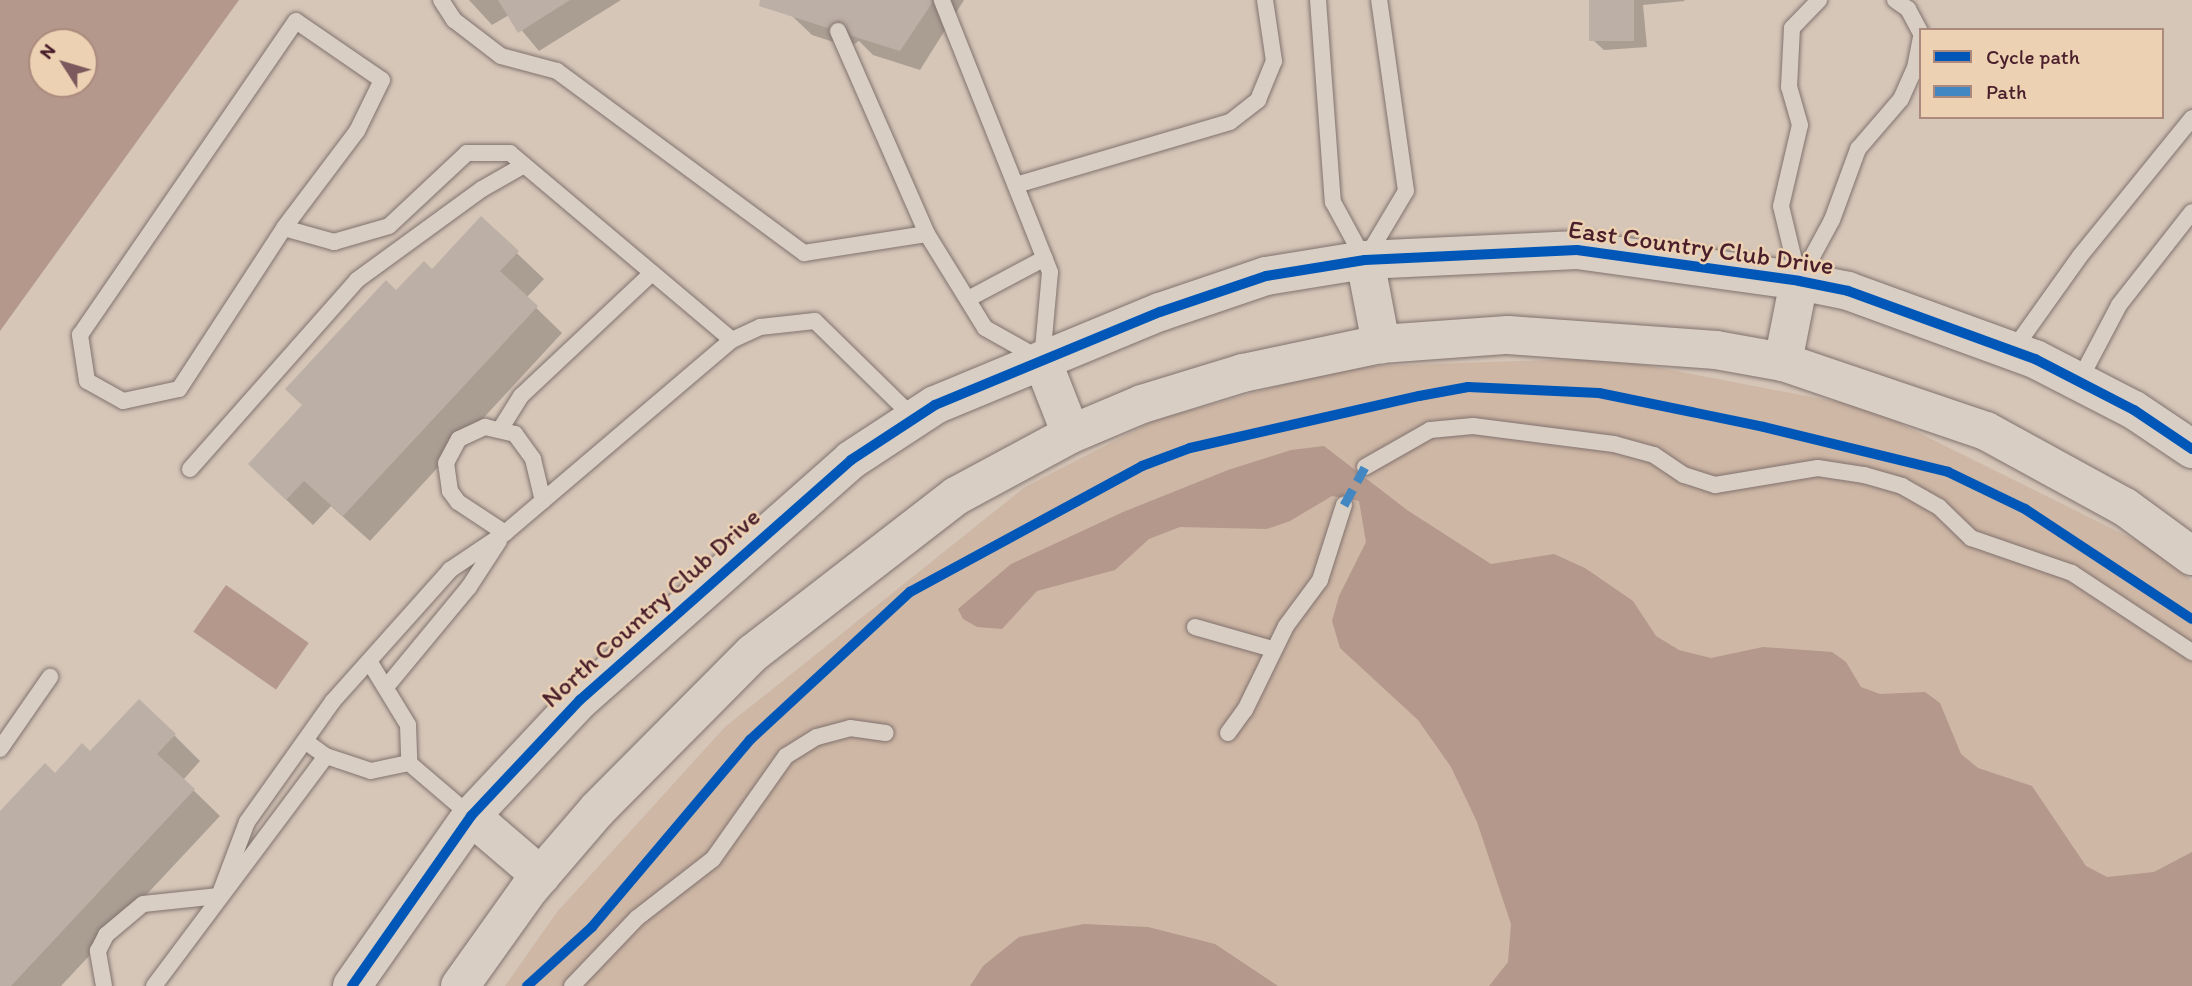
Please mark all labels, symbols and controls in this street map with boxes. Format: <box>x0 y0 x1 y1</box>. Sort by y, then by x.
north arrow <box>28 28 98 98</box>
legend <box>1919 28 2164 119</box>
text: N <box>34 39 60 63</box>
text: Cycle path <box>1986 44 2080 69</box>
text: Path <box>1986 79 2027 104</box>
street label: East Country Club Drive <box>1566 214 1836 282</box>
street label: North Country Club Drive <box>535 501 767 715</box>

